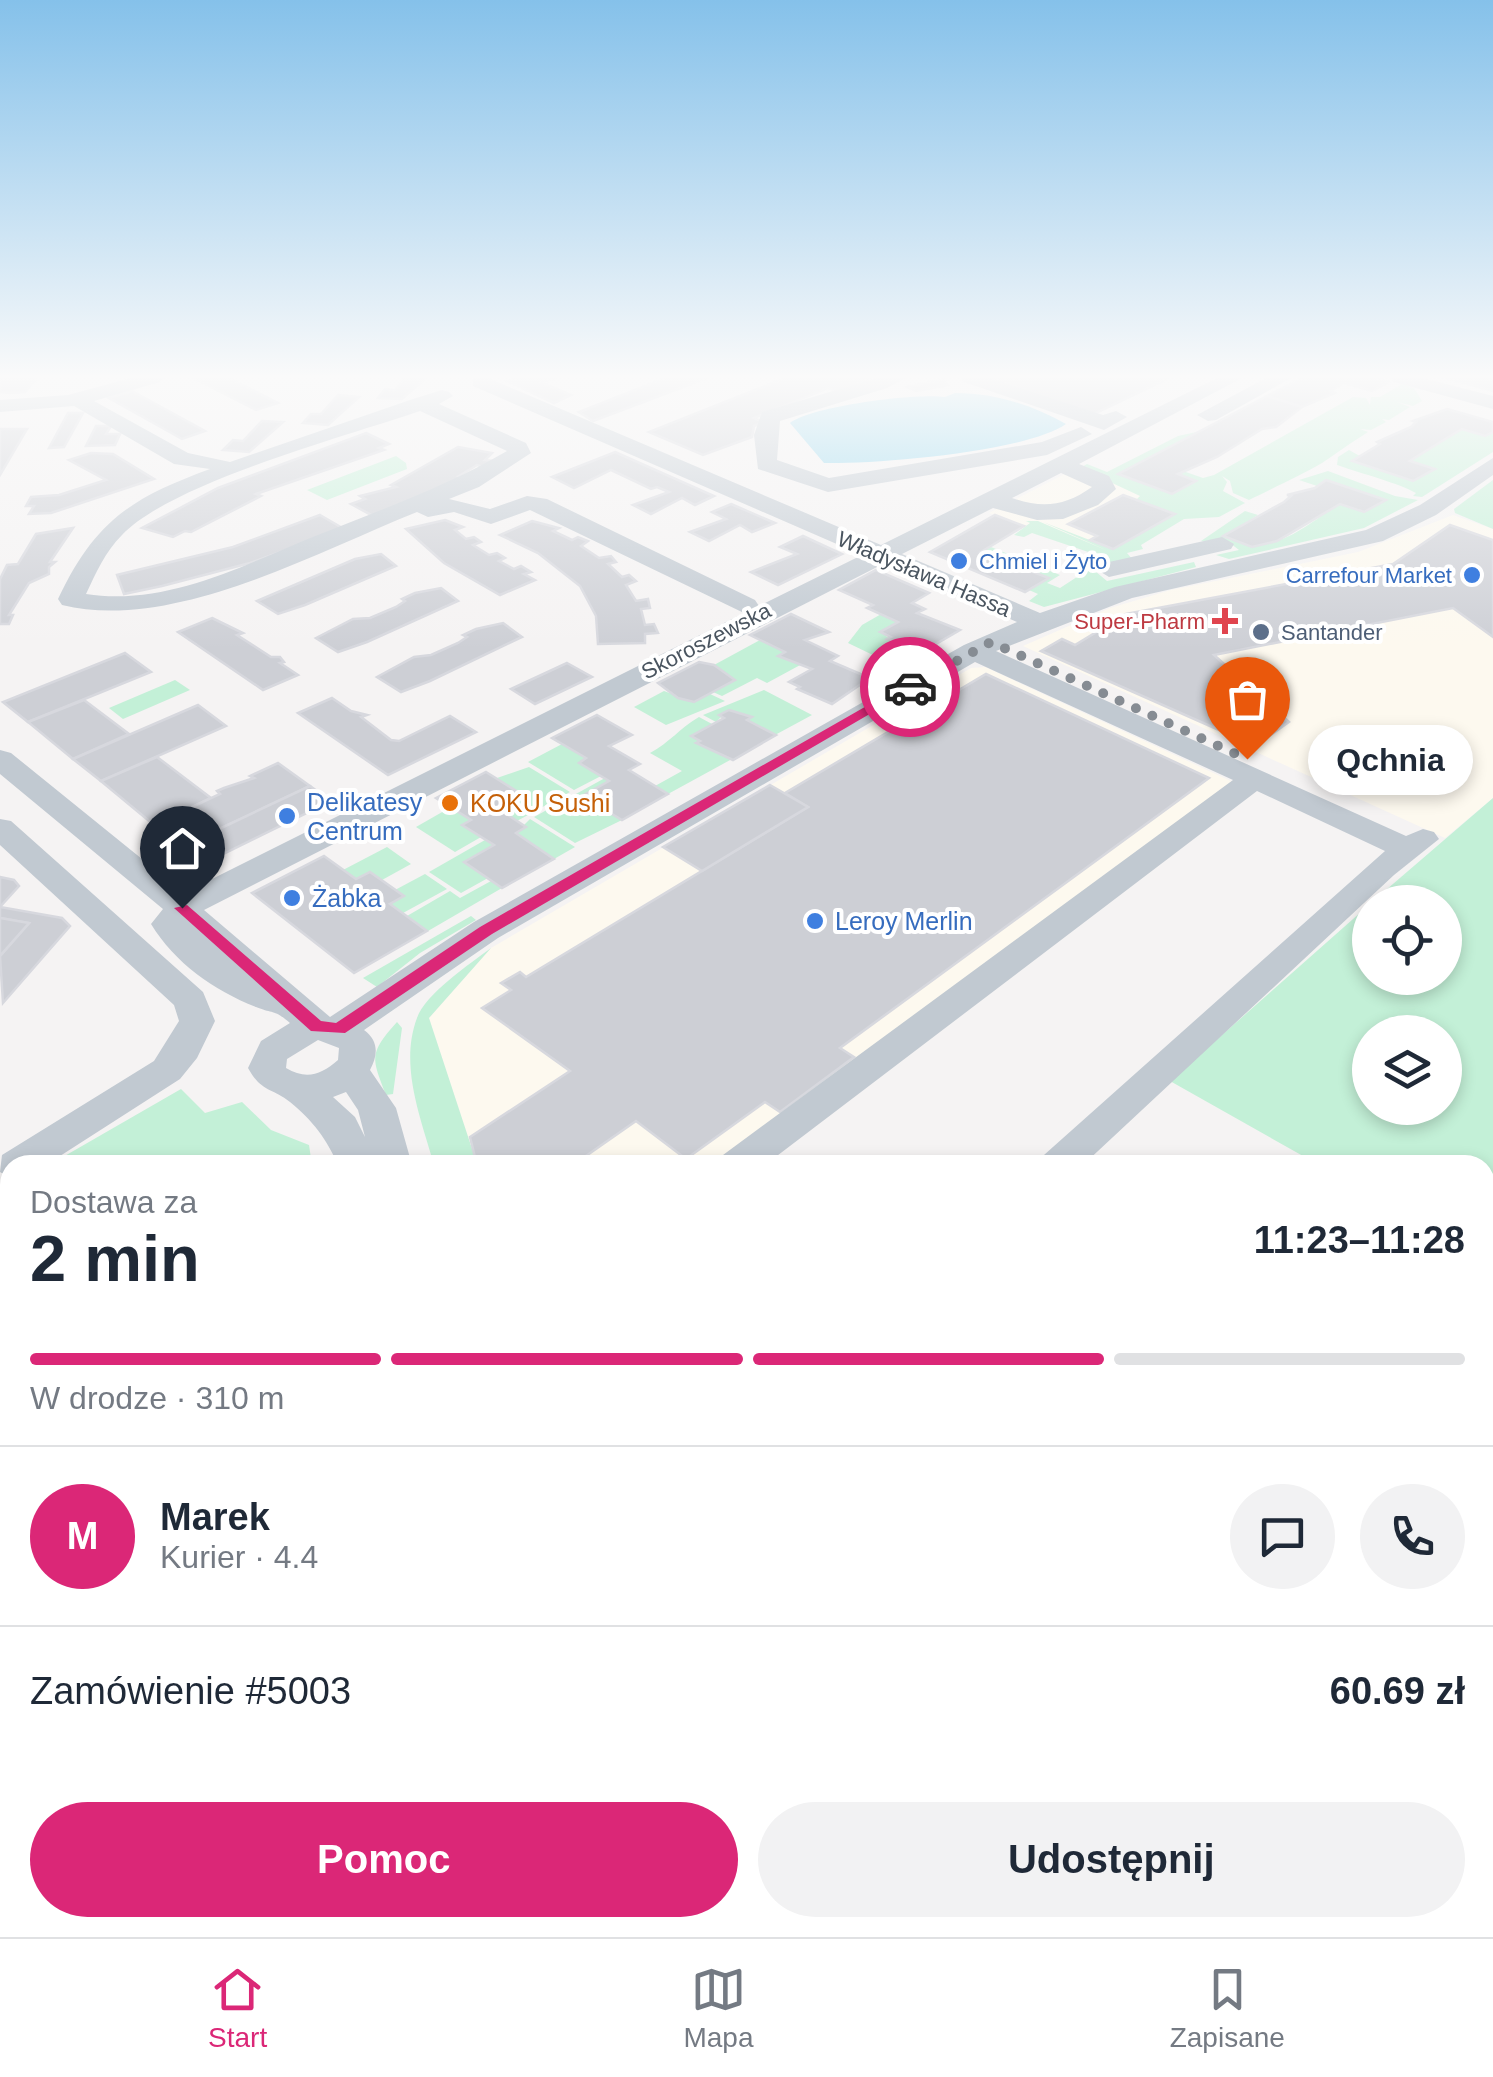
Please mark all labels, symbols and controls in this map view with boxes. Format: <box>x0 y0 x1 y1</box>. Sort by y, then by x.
street label: Władysława Hassa <box>834 526 1015 622</box>
place label: Chmiel i Żyto <box>979 549 1107 574</box>
marker: Chmiel i Żyto <box>948 550 970 572</box>
place label: Carrefour Market <box>1286 563 1452 588</box>
marker: Carrefour Market <box>1461 564 1483 586</box>
street label: Skoroszewska <box>637 597 776 684</box>
place label: Super-Pharm <box>1074 609 1205 634</box>
marker: Super-Pharm <box>1214 610 1236 632</box>
place label: Santander <box>1281 620 1383 645</box>
marker: Santander <box>1250 621 1272 643</box>
courier <box>860 637 960 737</box>
pin <box>1205 657 1290 760</box>
icon: car <box>883 660 938 715</box>
icon: bag <box>1220 672 1275 727</box>
callout: Qchnia <box>1307 724 1472 794</box>
text: Qchnia <box>1336 742 1445 778</box>
place label: Delikatesy Centrum <box>307 788 423 845</box>
place label: KOKU Sushi <box>470 789 610 817</box>
marker: KOKU Sushi <box>439 792 461 814</box>
marker: Delikatesy Centrum <box>276 805 298 827</box>
pin <box>140 806 225 909</box>
icon: home <box>155 821 210 876</box>
place label: Żabka <box>312 884 382 912</box>
map controls <box>1352 885 1462 1125</box>
button: locate <box>1352 885 1462 995</box>
marker: Żabka <box>281 887 303 909</box>
place label: Leroy Merlin <box>835 907 973 935</box>
marker: Leroy Merlin <box>804 910 826 932</box>
button: layers <box>1352 1015 1462 1125</box>
text: Dostawa za <box>30 1184 197 1220</box>
text: 11:23–11:28 <box>1254 1219 1465 1261</box>
text: 2 min <box>30 1222 200 1295</box>
text: W drodze · 310 m <box>30 1380 284 1416</box>
button: chat <box>1230 1484 1335 1589</box>
button: phone <box>1360 1484 1465 1589</box>
text: Marek <box>160 1496 270 1538</box>
text: M <box>67 1515 98 1557</box>
text: Kurier · 4.4 <box>160 1539 318 1575</box>
text: Zamówienie #5003 <box>30 1670 351 1712</box>
text: 60.69 zł <box>1330 1670 1465 1712</box>
button: Pomoc <box>30 1802 738 1917</box>
button: Udostępnij <box>758 1802 1465 1917</box>
tab: Start <box>208 1962 267 2054</box>
tab: Mapa <box>683 1962 753 2054</box>
tab: Zapisane <box>1170 1962 1285 2054</box>

